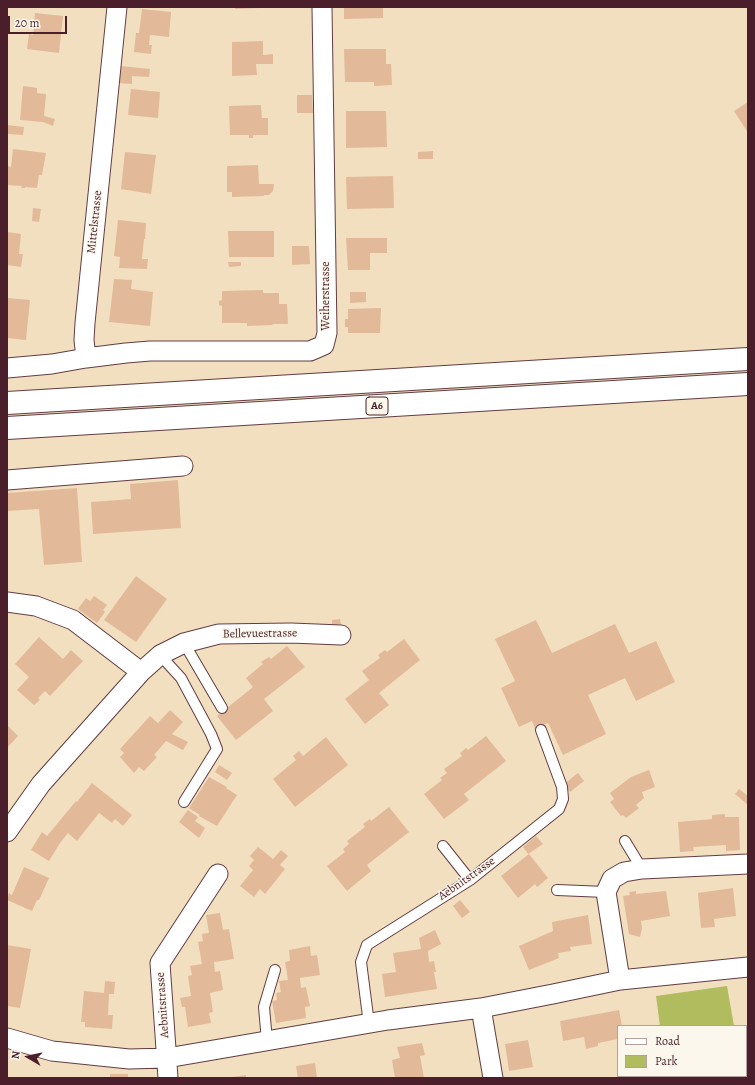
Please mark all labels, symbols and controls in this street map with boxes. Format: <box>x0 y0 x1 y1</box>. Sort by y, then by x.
scale bar <box>10 8 69 34</box>
text: 20 m <box>15 15 39 31</box>
street label: Mittelstrasse <box>85 190 105 254</box>
street label: Weiherstrasse <box>319 261 333 331</box>
road number: A6 <box>366 397 388 415</box>
street label: Bellevuestrasse <box>223 626 297 642</box>
street label: Aebnitstrasse <box>436 854 498 904</box>
street label: Aebnitstrasse <box>154 972 172 1038</box>
legend <box>617 1025 747 1077</box>
text: Road <box>655 1033 680 1049</box>
north arrow <box>8 1037 48 1077</box>
text: N <box>8 1050 24 1060</box>
text: Park <box>655 1053 678 1069</box>

